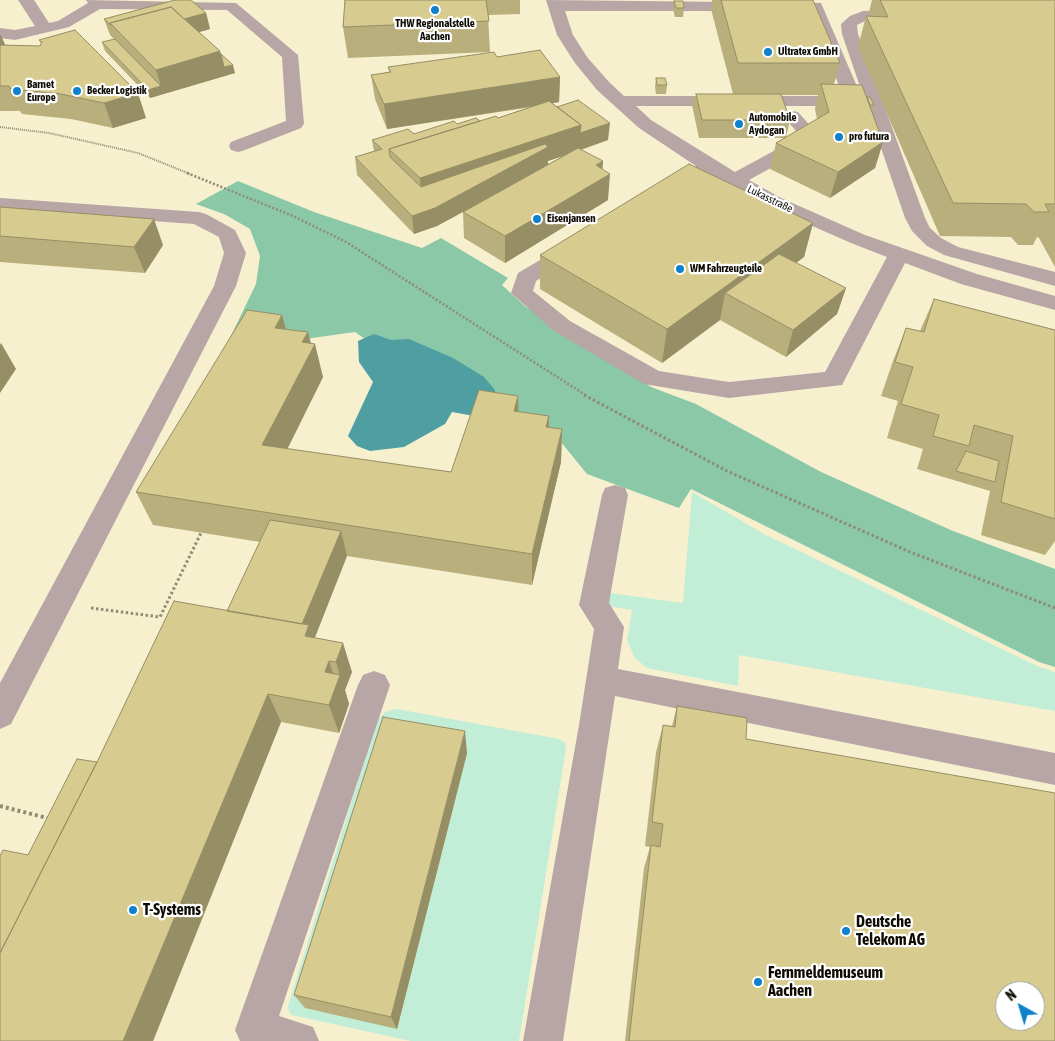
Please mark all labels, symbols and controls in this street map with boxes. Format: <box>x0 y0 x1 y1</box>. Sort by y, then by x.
marker: THW Regionalstelle Aachen <box>429 4 441 16</box>
place label: THW Regionalstelle Aachen <box>395 17 475 43</box>
place label: Ultratex GmbH <box>778 45 838 59</box>
marker: Ultratex GmbH <box>762 46 774 58</box>
place label: Barnet Europe <box>27 78 56 104</box>
place label: Becker Logistik <box>87 84 147 98</box>
marker: Barnet Europe <box>11 85 23 97</box>
marker: Becker Logistik <box>71 85 83 97</box>
place label: Automobile Aydogan <box>749 111 797 137</box>
marker: Automobile Aydogan <box>733 118 745 130</box>
place label: pro futura <box>849 130 889 144</box>
marker: pro futura <box>833 131 845 143</box>
street label: Lukasstraße <box>745 182 795 216</box>
place label: Eisenjansen <box>547 212 596 226</box>
marker: Eisenjansen <box>531 213 543 225</box>
place label: WM Fahrzeugteile <box>690 262 762 276</box>
marker: WM Fahrzeugteile <box>674 263 686 275</box>
place label: T-Systems <box>143 900 201 920</box>
marker: T-Systems <box>127 904 139 916</box>
place label: Deutsche Telekom AG <box>856 912 925 950</box>
marker: Deutsche Telekom AG <box>840 925 852 937</box>
place label: Fernmeldemuseum Aachen <box>768 963 883 1001</box>
marker: Fernmeldemuseum Aachen <box>752 976 764 988</box>
north arrow <box>995 981 1045 1031</box>
text: N <box>1003 986 1019 1004</box>

